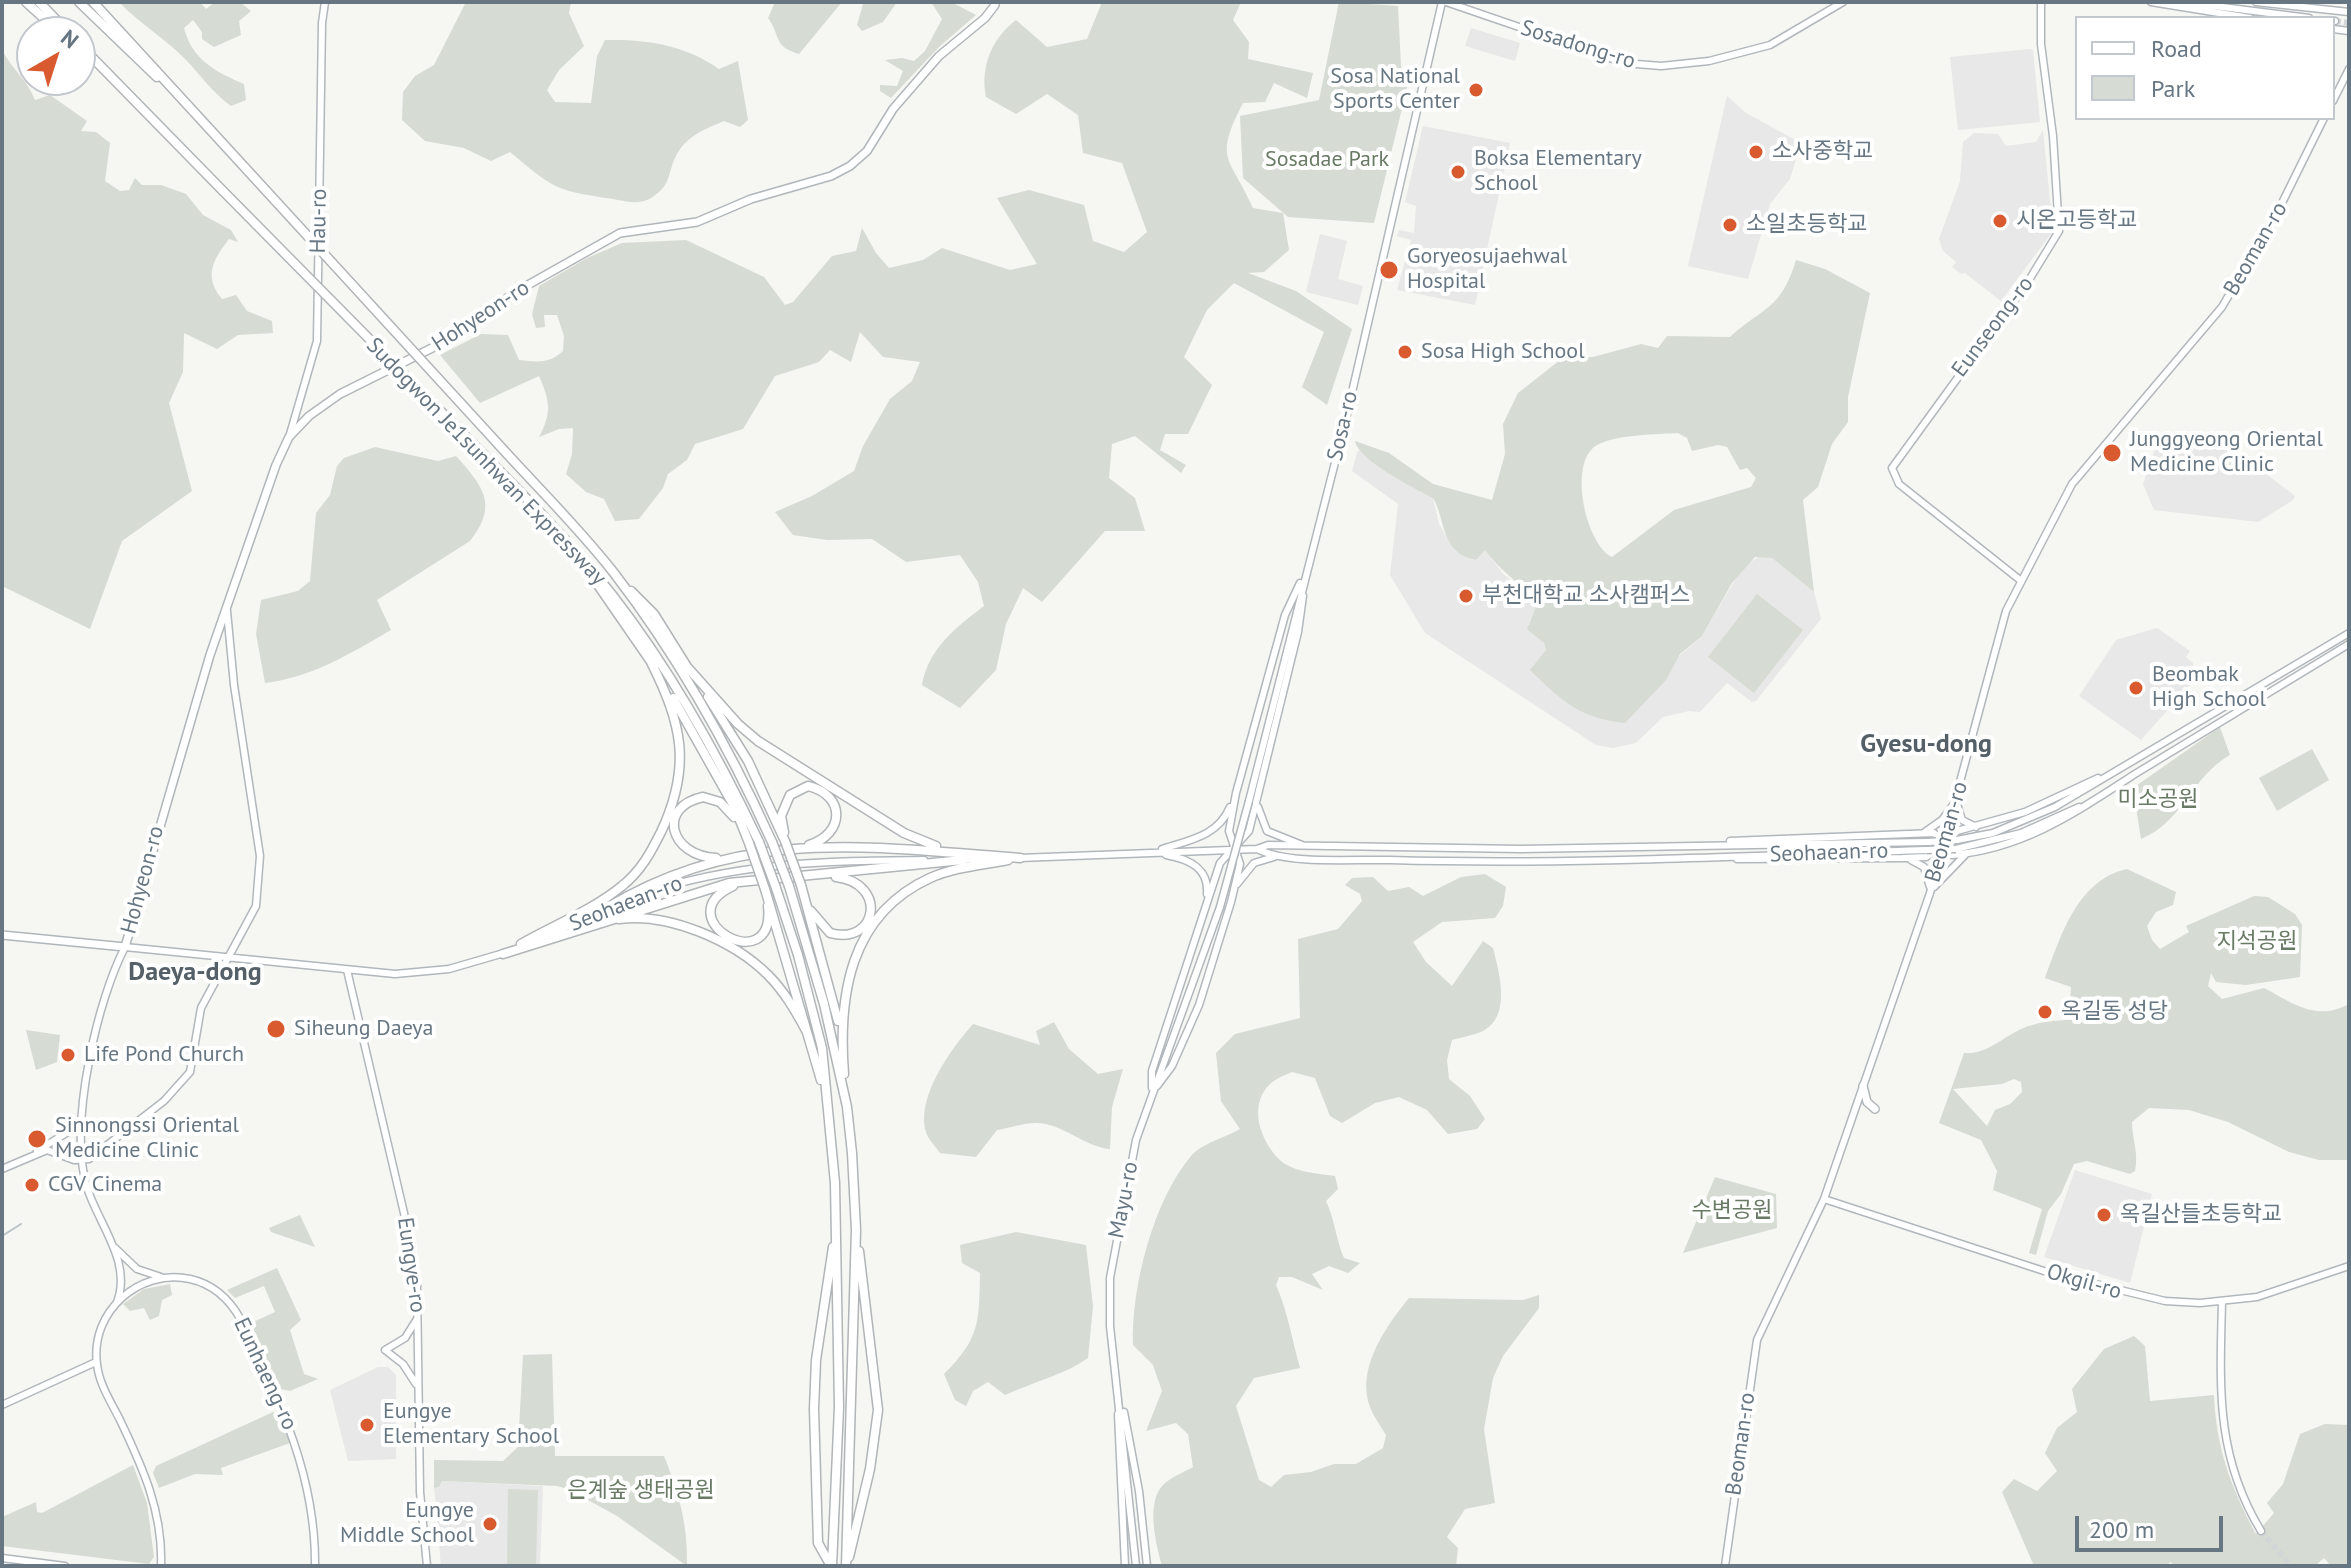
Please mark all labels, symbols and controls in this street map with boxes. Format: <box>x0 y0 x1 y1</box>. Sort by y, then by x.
street label: Sosadong-ro <box>1518 15 1638 75</box>
north arrow <box>16 16 96 96</box>
legend <box>2075 16 2335 120</box>
text: N <box>55 23 84 54</box>
text: Road <box>2151 33 2202 64</box>
place label: Sosa National Sports Center <box>1330 64 1460 116</box>
text: Park <box>2151 73 2195 104</box>
marker: Sosa National Sports Center <box>1467 81 1485 99</box>
place label: 소사중학교 <box>1772 139 1873 165</box>
marker: 소사중학교 <box>1747 143 1765 161</box>
place label: Boksa Elementary School <box>1474 146 1642 198</box>
park label: Sosadae Park <box>1265 147 1389 173</box>
marker: Boksa Elementary School <box>1449 163 1467 181</box>
street label: Hau-ro <box>305 188 333 254</box>
street label: Beoman-ro <box>2219 198 2293 300</box>
place label: 시온고등학교 <box>2016 208 2137 234</box>
place label: 소일초등학교 <box>1746 212 1867 238</box>
marker: 시온고등학교 <box>1991 212 2009 230</box>
marker: 소일초등학교 <box>1721 216 1739 234</box>
place label: Goryeosujaehwal Hospital <box>1407 244 1567 296</box>
marker: Goryeosujaehwal Hospital <box>1378 259 1400 281</box>
street label: Eunseong-ro <box>1947 272 2039 382</box>
street label: Hohyeon-ro <box>427 275 535 357</box>
street label: Sudogwon Je1sunhwan Expressway <box>361 333 611 591</box>
place label: Sosa High School <box>1421 339 1585 365</box>
marker: Sosa High School <box>1396 343 1414 361</box>
street label: Sosa-ro <box>1322 389 1364 463</box>
place label: Junggyeong Oriental Medicine Clinic <box>2130 427 2323 478</box>
marker: Junggyeong Oriental Medicine Clinic <box>2101 442 2123 464</box>
place label: 부천대학교 소사캠퍼스 <box>1482 583 1690 609</box>
marker: 부천대학교 소사캠퍼스 <box>1457 587 1475 605</box>
place label: Beombak High School <box>2152 662 2266 714</box>
marker: Beombak High School <box>2127 679 2145 697</box>
district label: Gyesu-dong <box>1860 729 1992 761</box>
street label: Beoman-ro <box>1920 779 1974 885</box>
park label: 미소공원 <box>2118 787 2198 813</box>
street label: Hohyeon-ro <box>116 823 170 937</box>
street label: Seohaean-ro <box>1769 838 1889 868</box>
street label: Seohaean-ro <box>566 870 686 938</box>
park label: 지석공원 <box>2217 929 2297 955</box>
district label: Daeya-dong <box>128 957 262 989</box>
place label: 옥길동 성당 <box>2061 999 2168 1025</box>
marker: 옥길동 성당 <box>2036 1003 2054 1021</box>
place label: Siheung Daeya <box>294 1016 434 1042</box>
marker: Siheung Daeya <box>265 1018 287 1040</box>
place label: Life Pond Church <box>84 1042 244 1068</box>
marker: Life Pond Church <box>59 1046 77 1064</box>
place label: Sinnongssi Oriental Medicine Clinic <box>55 1113 239 1164</box>
marker: Sinnongssi Oriental Medicine Clinic <box>26 1128 48 1150</box>
street label: Mayu-ro <box>1104 1159 1144 1241</box>
place label: CGV Cinema <box>48 1172 162 1198</box>
marker: CGV Cinema <box>23 1176 41 1194</box>
park label: 수변공원 <box>1692 1198 1772 1224</box>
place label: 옥길산들초등학교 <box>2120 1202 2282 1228</box>
marker: 옥길산들초등학교 <box>2095 1206 2113 1224</box>
street label: Eungye-ro <box>391 1216 431 1314</box>
street label: Okgil-ro <box>2044 1259 2124 1305</box>
street label: Eunhaeng-ro <box>228 1314 302 1434</box>
street label: Beoman-ro <box>1721 1391 1761 1497</box>
place label: Eungye Elementary School <box>383 1399 559 1450</box>
marker: Eungye Elementary School <box>358 1416 376 1434</box>
park label: 은계숲 생태공원 <box>567 1478 715 1504</box>
place label: Eungye Middle School <box>340 1498 474 1550</box>
scale bar <box>2079 1500 2227 1550</box>
text: 200 m <box>2089 1514 2154 1545</box>
marker: Eungye Middle School <box>481 1515 499 1533</box>

